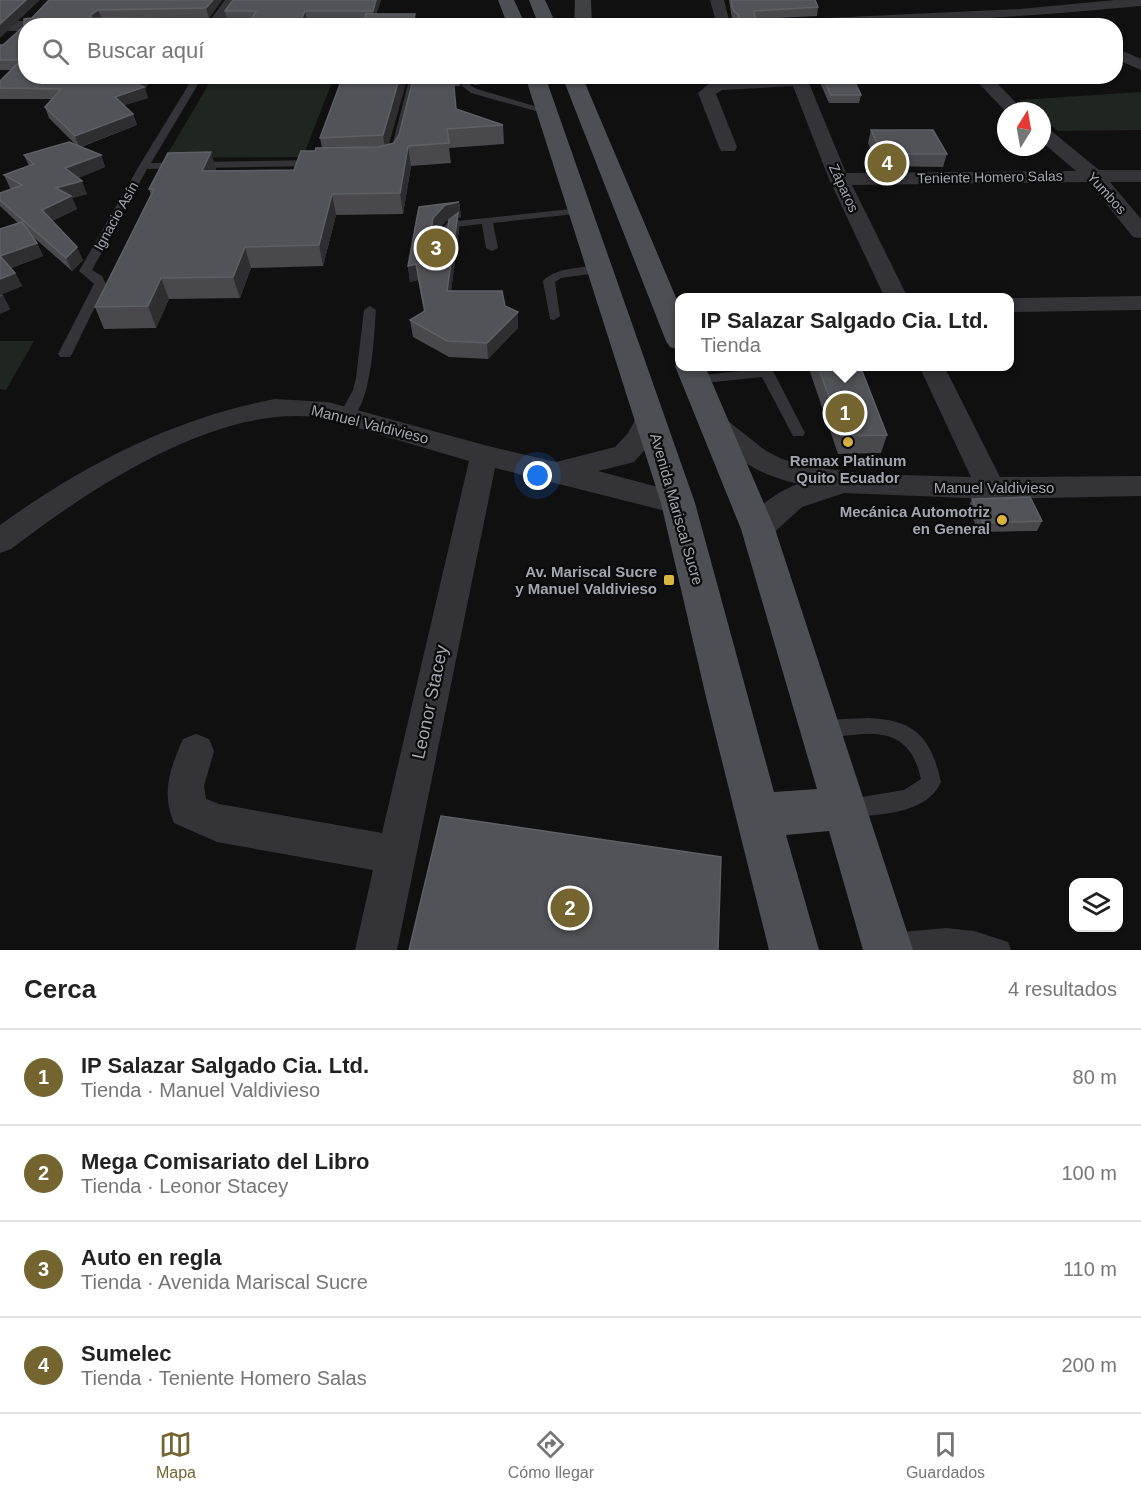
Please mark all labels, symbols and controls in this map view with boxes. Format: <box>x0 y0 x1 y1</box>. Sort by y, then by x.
search box <box>18 18 1123 84</box>
icon: search <box>39 35 72 68</box>
text: Buscar aquí <box>87 38 204 63</box>
north arrow <box>997 102 1051 156</box>
pin: 4 <box>868 140 906 186</box>
street label: Záparos <box>826 161 862 215</box>
street label: Teniente Homero Salas <box>917 168 1063 186</box>
street label: Yumbos <box>1084 169 1130 217</box>
street label: Ignacio Asín <box>91 179 141 253</box>
pin: 3 <box>416 226 456 270</box>
popup <box>675 293 1014 371</box>
text: IP Salazar Salgado Cia. Ltd. <box>700 308 989 333</box>
text: Tienda <box>700 334 761 356</box>
pin: 1 <box>826 390 864 436</box>
street label: Manuel Valdivieso <box>309 401 431 447</box>
street label: Avenida Mariscal Sucre <box>647 431 707 587</box>
marker: Remax Platinum Quito Ecuador <box>841 435 855 449</box>
place label: Remax Platinum Quito Ecuador <box>790 452 906 486</box>
your location <box>523 461 552 490</box>
street label: Manuel Valdivieso <box>934 479 1054 496</box>
place label: Mecánica Automotriz en General <box>840 503 990 537</box>
marker: Mecánica Automotriz en General <box>995 513 1009 527</box>
place label: Av. Mariscal Sucre y Manuel Valdivieso <box>515 563 657 597</box>
marker: Av. Mariscal Sucre y Manuel Valdivieso <box>662 573 676 587</box>
street label: Leonor Stacey <box>408 643 452 761</box>
map controls <box>1069 878 1123 932</box>
button: layers <box>1069 878 1123 932</box>
pin: 2 <box>550 886 590 930</box>
text: Cerca <box>24 974 96 1004</box>
text: 4 resultados <box>1008 978 1117 1000</box>
text: IP Salazar Salgado Cia. Ltd. <box>81 1053 369 1078</box>
text: 1 <box>38 1066 49 1088</box>
text: 80 m <box>1073 1066 1117 1088</box>
text: Tienda · Manuel Valdivieso <box>81 1079 320 1101</box>
text: Mega Comisariato del Libro <box>81 1149 370 1174</box>
text: 2 <box>38 1162 49 1184</box>
text: 100 m <box>1061 1162 1117 1184</box>
text: Tienda · Leonor Stacey <box>81 1175 288 1197</box>
text: Auto en regla <box>81 1245 222 1270</box>
text: 3 <box>38 1258 49 1280</box>
text: 110 m <box>1063 1258 1117 1280</box>
text: Tienda · Avenida Mariscal Sucre <box>81 1271 368 1293</box>
text: Sumelec <box>81 1341 172 1366</box>
text: 4 <box>38 1354 49 1376</box>
text: 200 m <box>1061 1354 1117 1376</box>
text: Tienda · Teniente Homero Salas <box>81 1367 367 1389</box>
tab: Mapa <box>156 1428 196 1482</box>
tab: Cómo llegar <box>508 1428 594 1482</box>
tab: Guardados <box>906 1428 985 1482</box>

